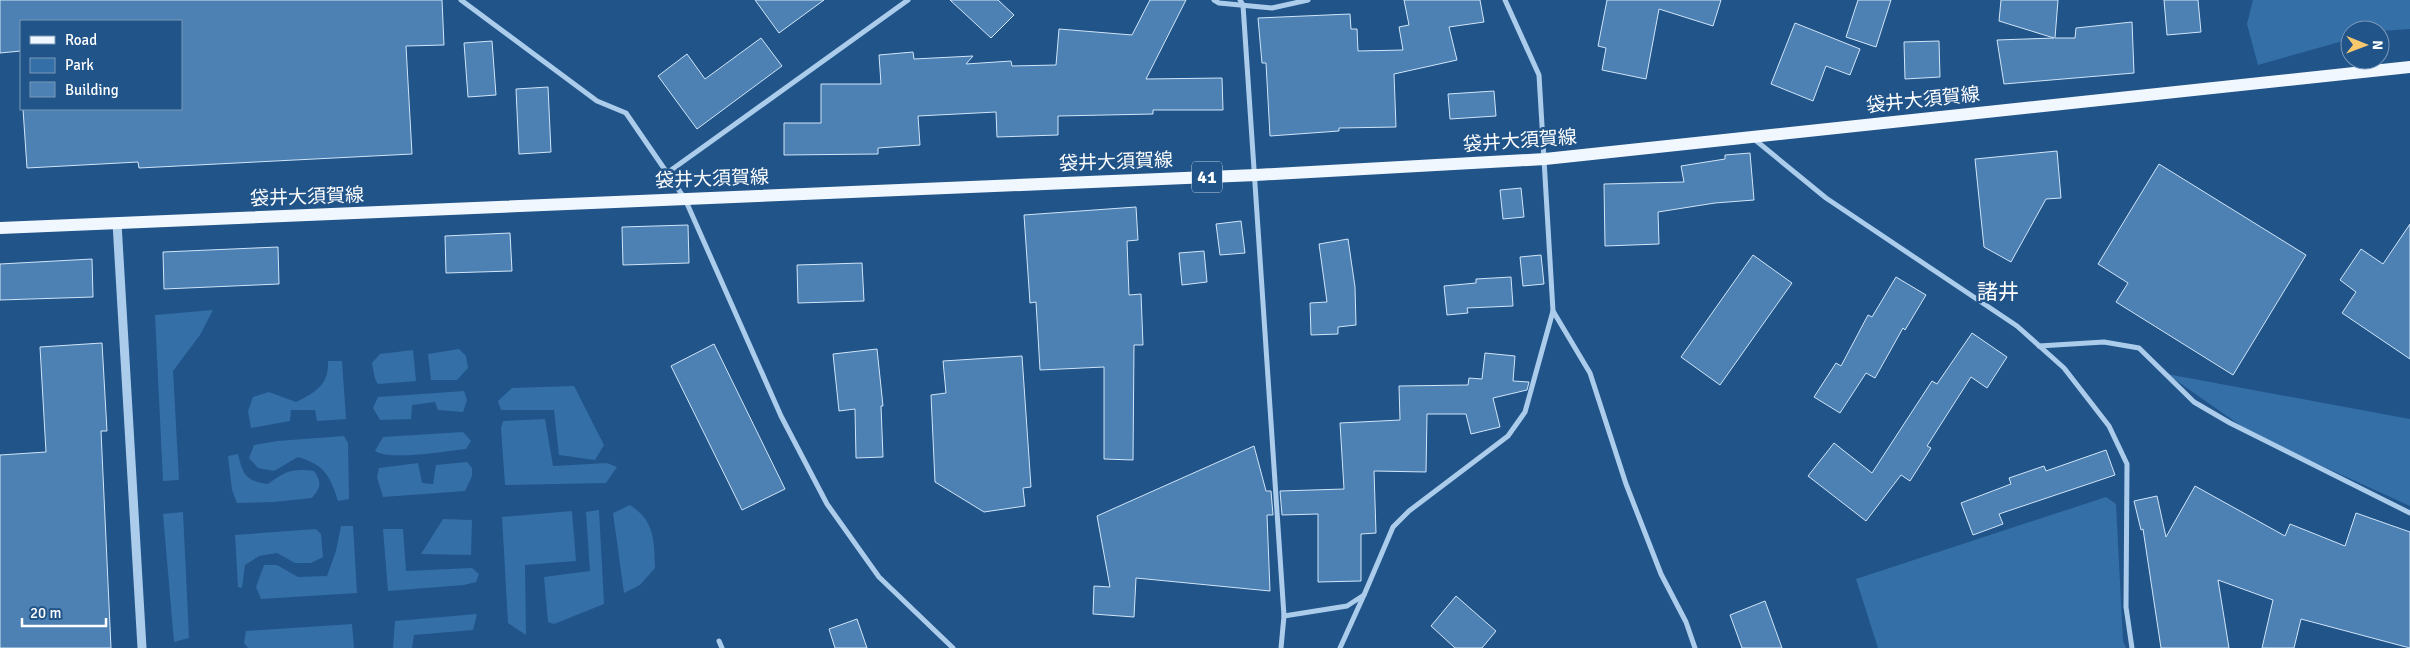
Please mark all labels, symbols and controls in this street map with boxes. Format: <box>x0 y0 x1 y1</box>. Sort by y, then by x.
legend <box>20 20 182 110</box>
north arrow <box>2340 20 2390 70</box>
text: Road <box>65 31 97 49</box>
text: N <box>2369 40 2386 50</box>
text: Park <box>65 56 94 74</box>
text: Building <box>65 81 119 99</box>
street label: 袋井大須賀線 <box>1865 82 1981 118</box>
street label: 袋井大須賀線 <box>1462 125 1578 157</box>
street label: 袋井大須賀線 <box>1059 148 1173 176</box>
road number: 41 <box>1192 162 1222 192</box>
street label: 袋井大須賀線 <box>655 165 769 193</box>
street label: 袋井大須賀線 <box>250 183 364 211</box>
district label: 諸井 <box>1977 279 2019 305</box>
scale bar <box>22 596 106 628</box>
text: 20 m <box>30 604 61 622</box>

